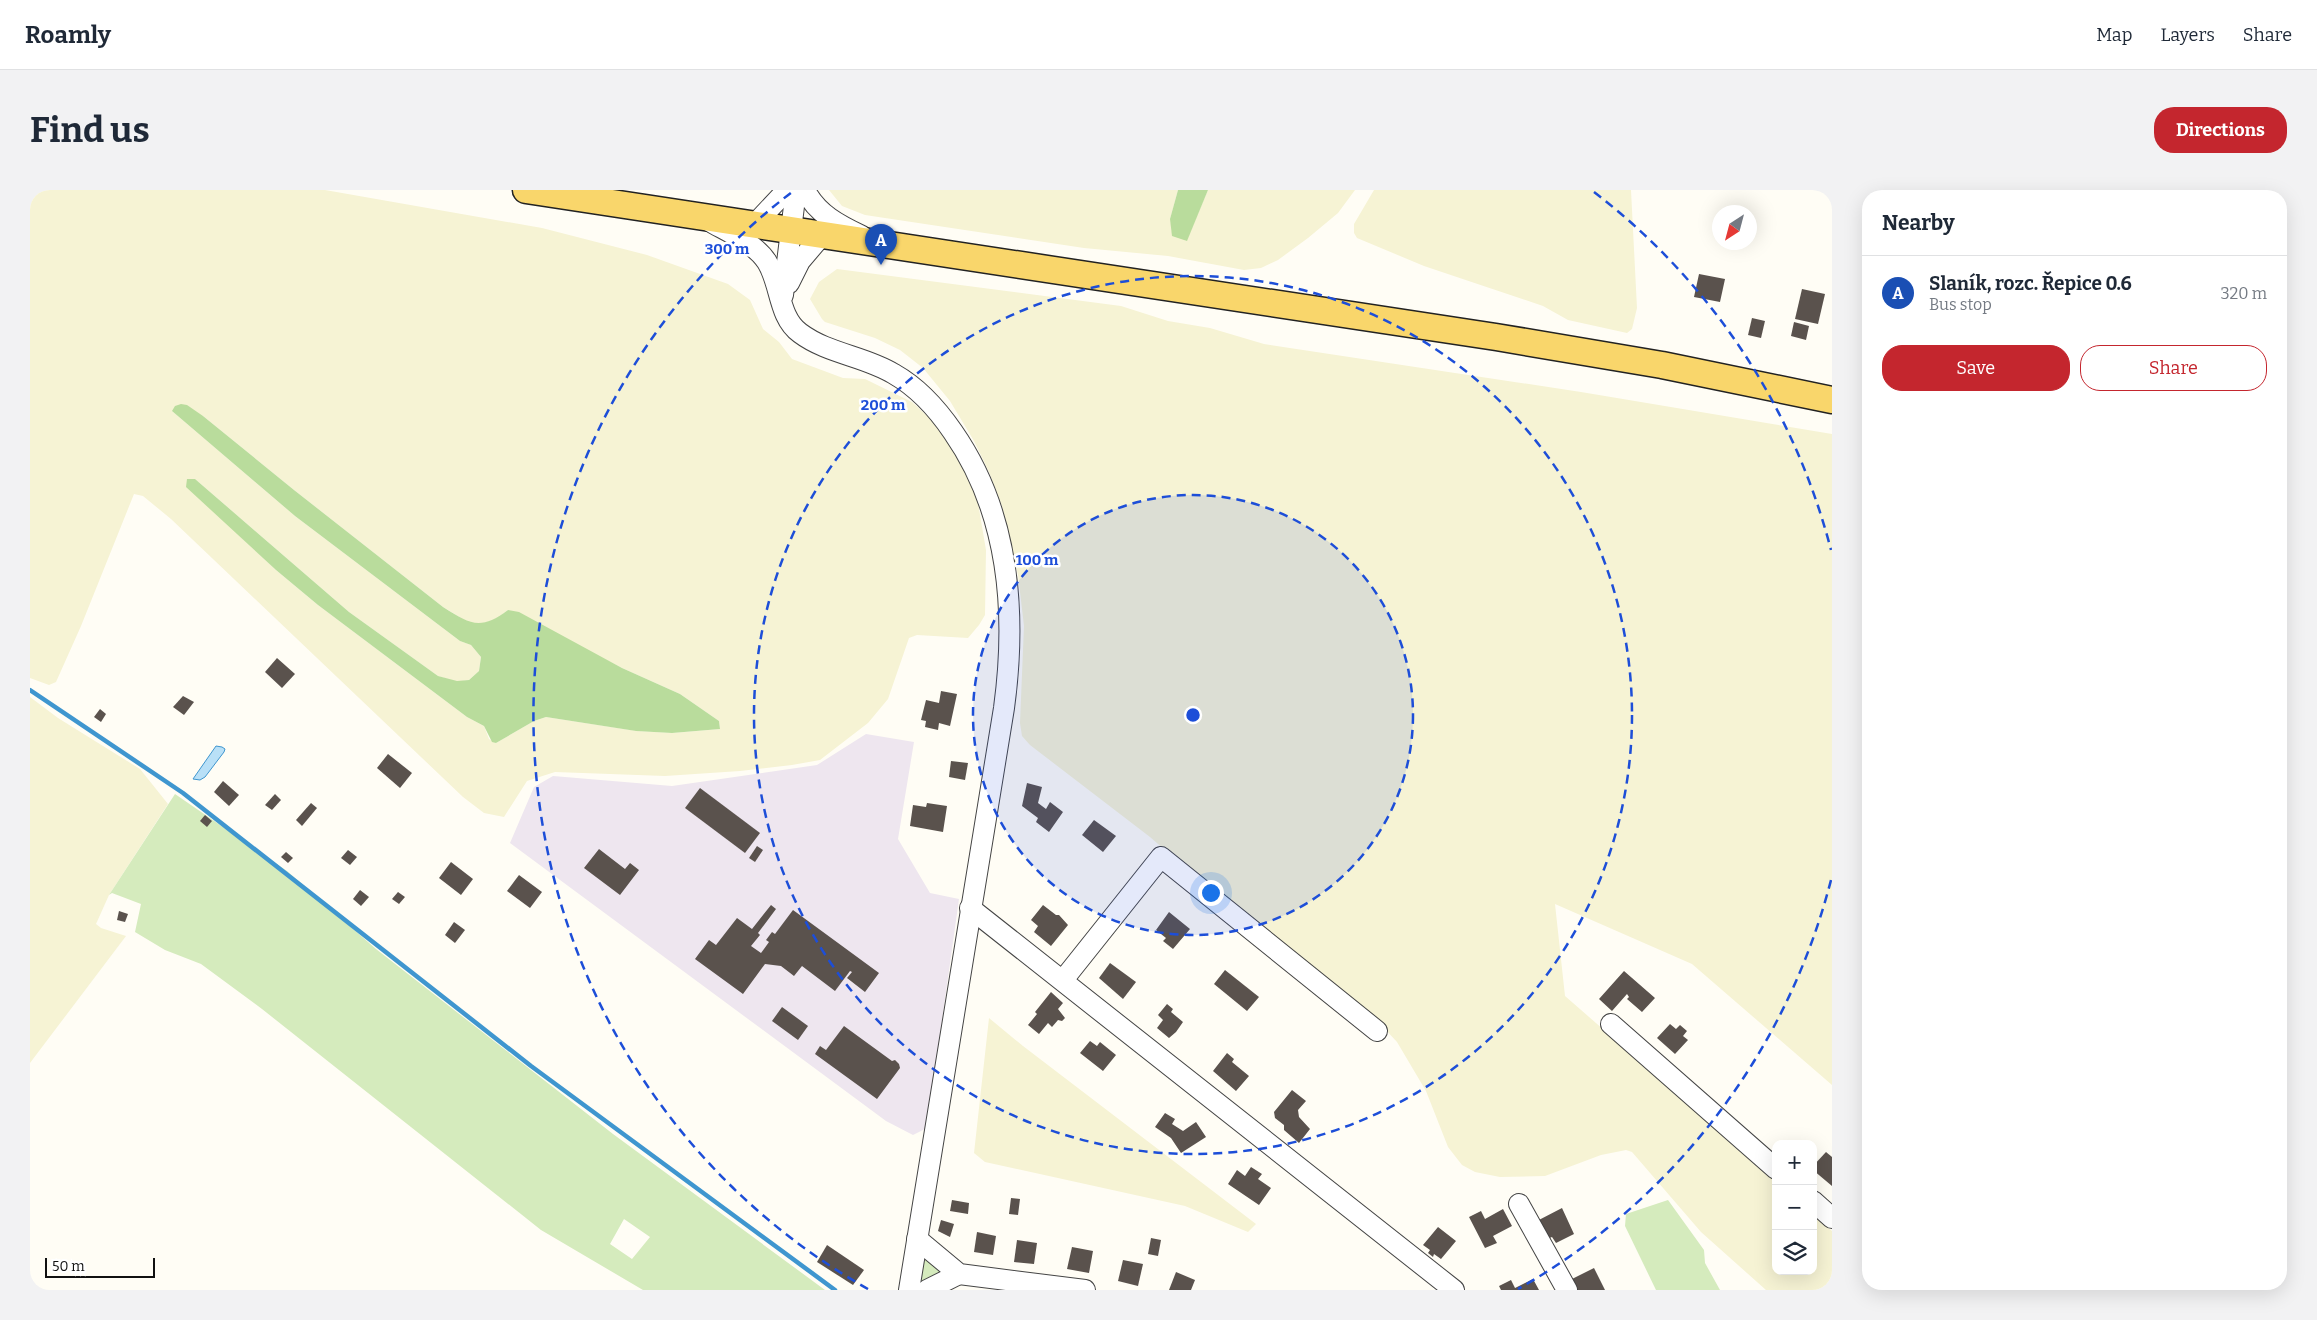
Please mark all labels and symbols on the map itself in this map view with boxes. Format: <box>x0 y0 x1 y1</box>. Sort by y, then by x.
north arrow <box>1712 205 1757 250</box>
pin: A <box>865 224 897 265</box>
text: 300 m <box>705 240 750 258</box>
text: 200 m <box>861 396 906 414</box>
text: 100 m <box>1016 551 1059 569</box>
centre of rings <box>1184 706 1202 724</box>
your location <box>1198 880 1224 906</box>
scale bar <box>45 1255 155 1278</box>

